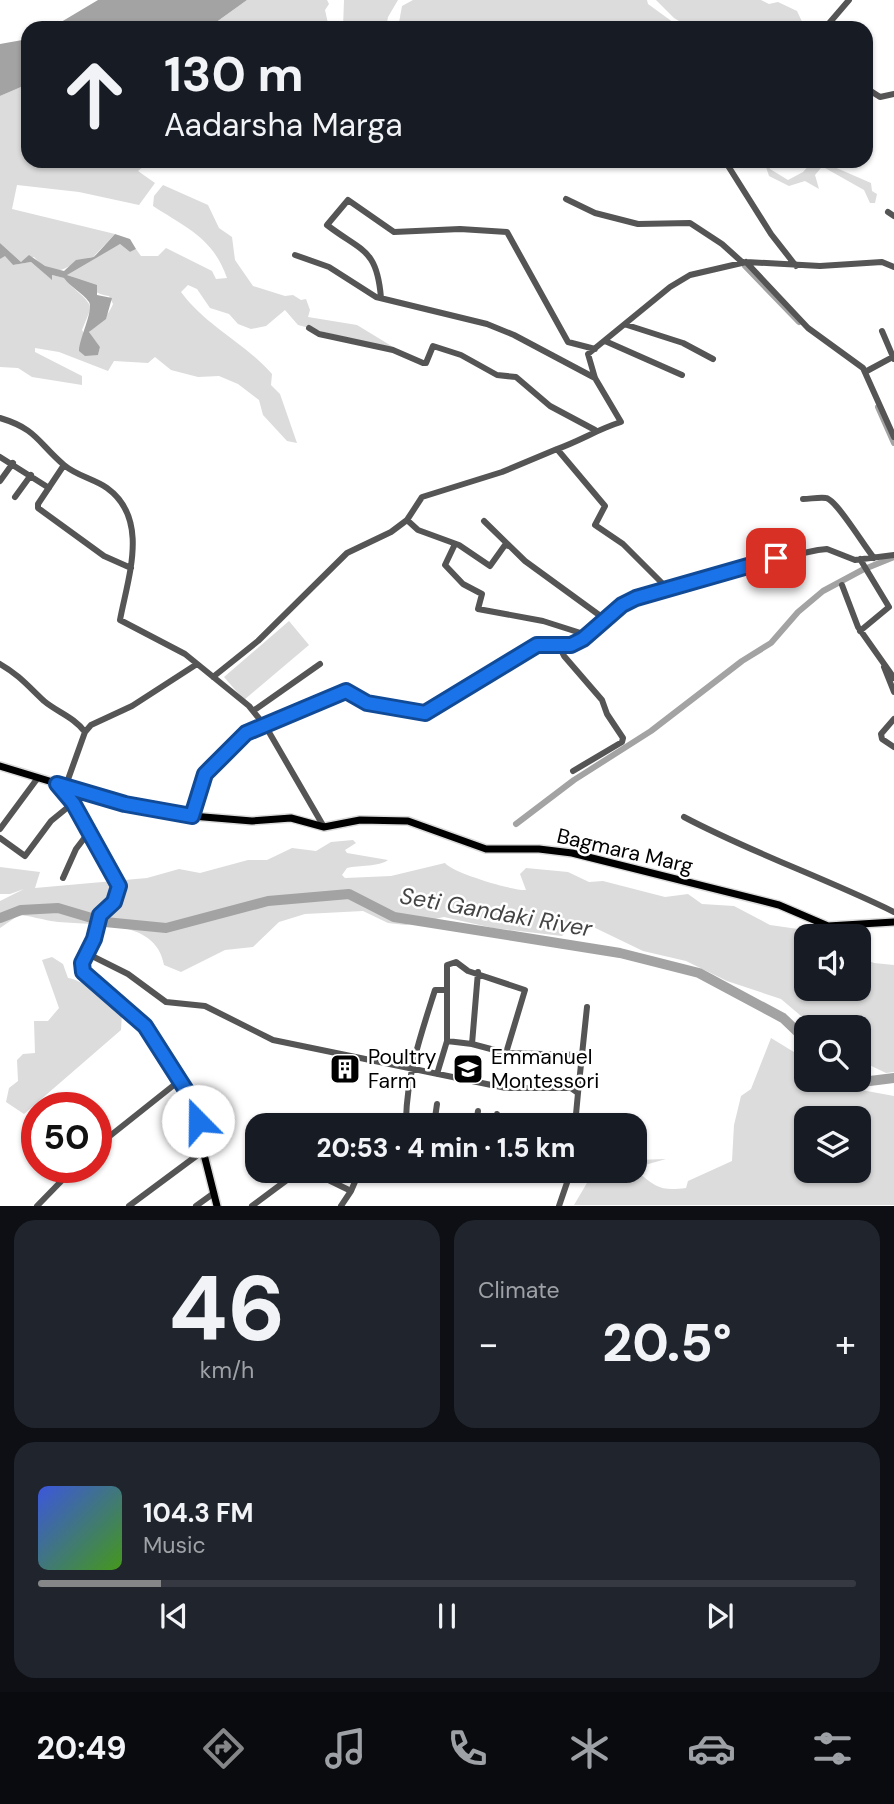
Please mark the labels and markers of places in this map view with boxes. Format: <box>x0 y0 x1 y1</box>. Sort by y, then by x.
pin <box>746 528 806 588</box>
place label: Poultry Farm <box>368 1043 437 1095</box>
place label: Emmanuel Montessori <box>491 1043 599 1095</box>
building icon: Poultry Farm <box>328 1052 362 1086</box>
school or university icon: Emmanuel Montessori <box>451 1052 485 1086</box>

